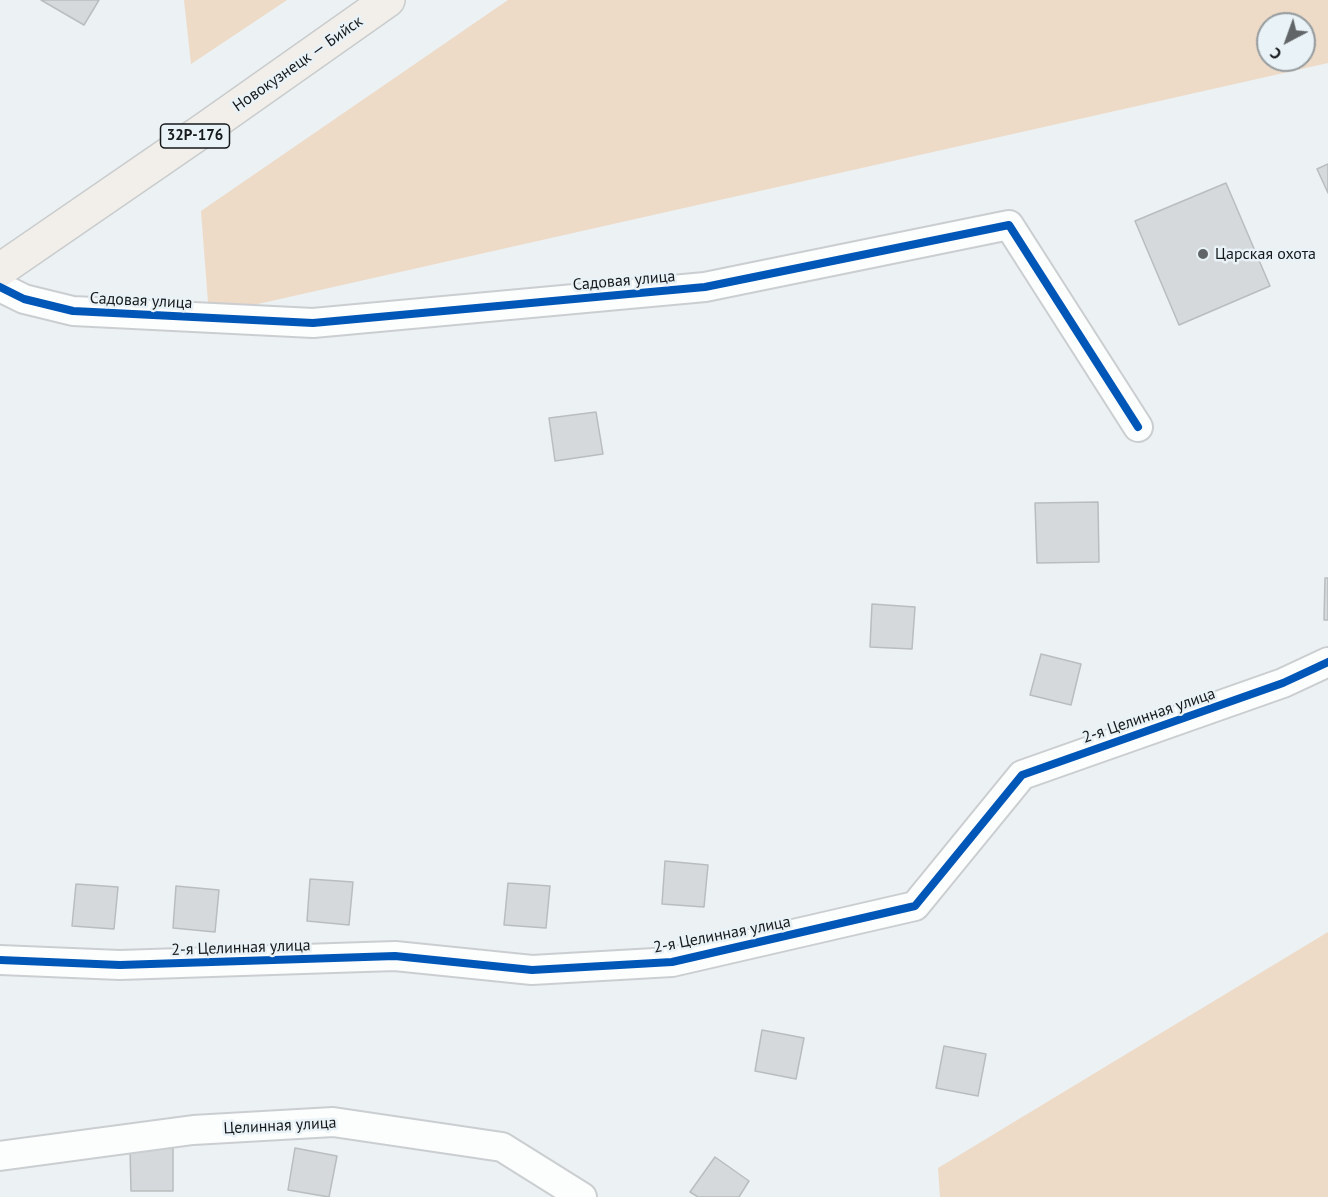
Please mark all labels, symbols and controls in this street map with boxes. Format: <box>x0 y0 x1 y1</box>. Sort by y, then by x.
street label: Новокузнецк — Бийск <box>229 12 367 116</box>
north arrow <box>1256 12 1316 72</box>
text: С <box>1266 44 1285 65</box>
road number: 32Р-176 <box>160 124 230 148</box>
place label: Царская охота <box>1215 244 1316 264</box>
marker: Царская охота <box>1196 247 1210 261</box>
street label: Садовая улица <box>572 267 676 295</box>
street label: Садовая улица <box>89 289 193 313</box>
street label: 2-я Целинная улица <box>1080 684 1218 748</box>
street label: 2-я Целинная улица <box>652 912 792 958</box>
street label: 2-я Целинная улица <box>171 936 311 960</box>
street label: Целинная улица <box>223 1113 337 1139</box>

